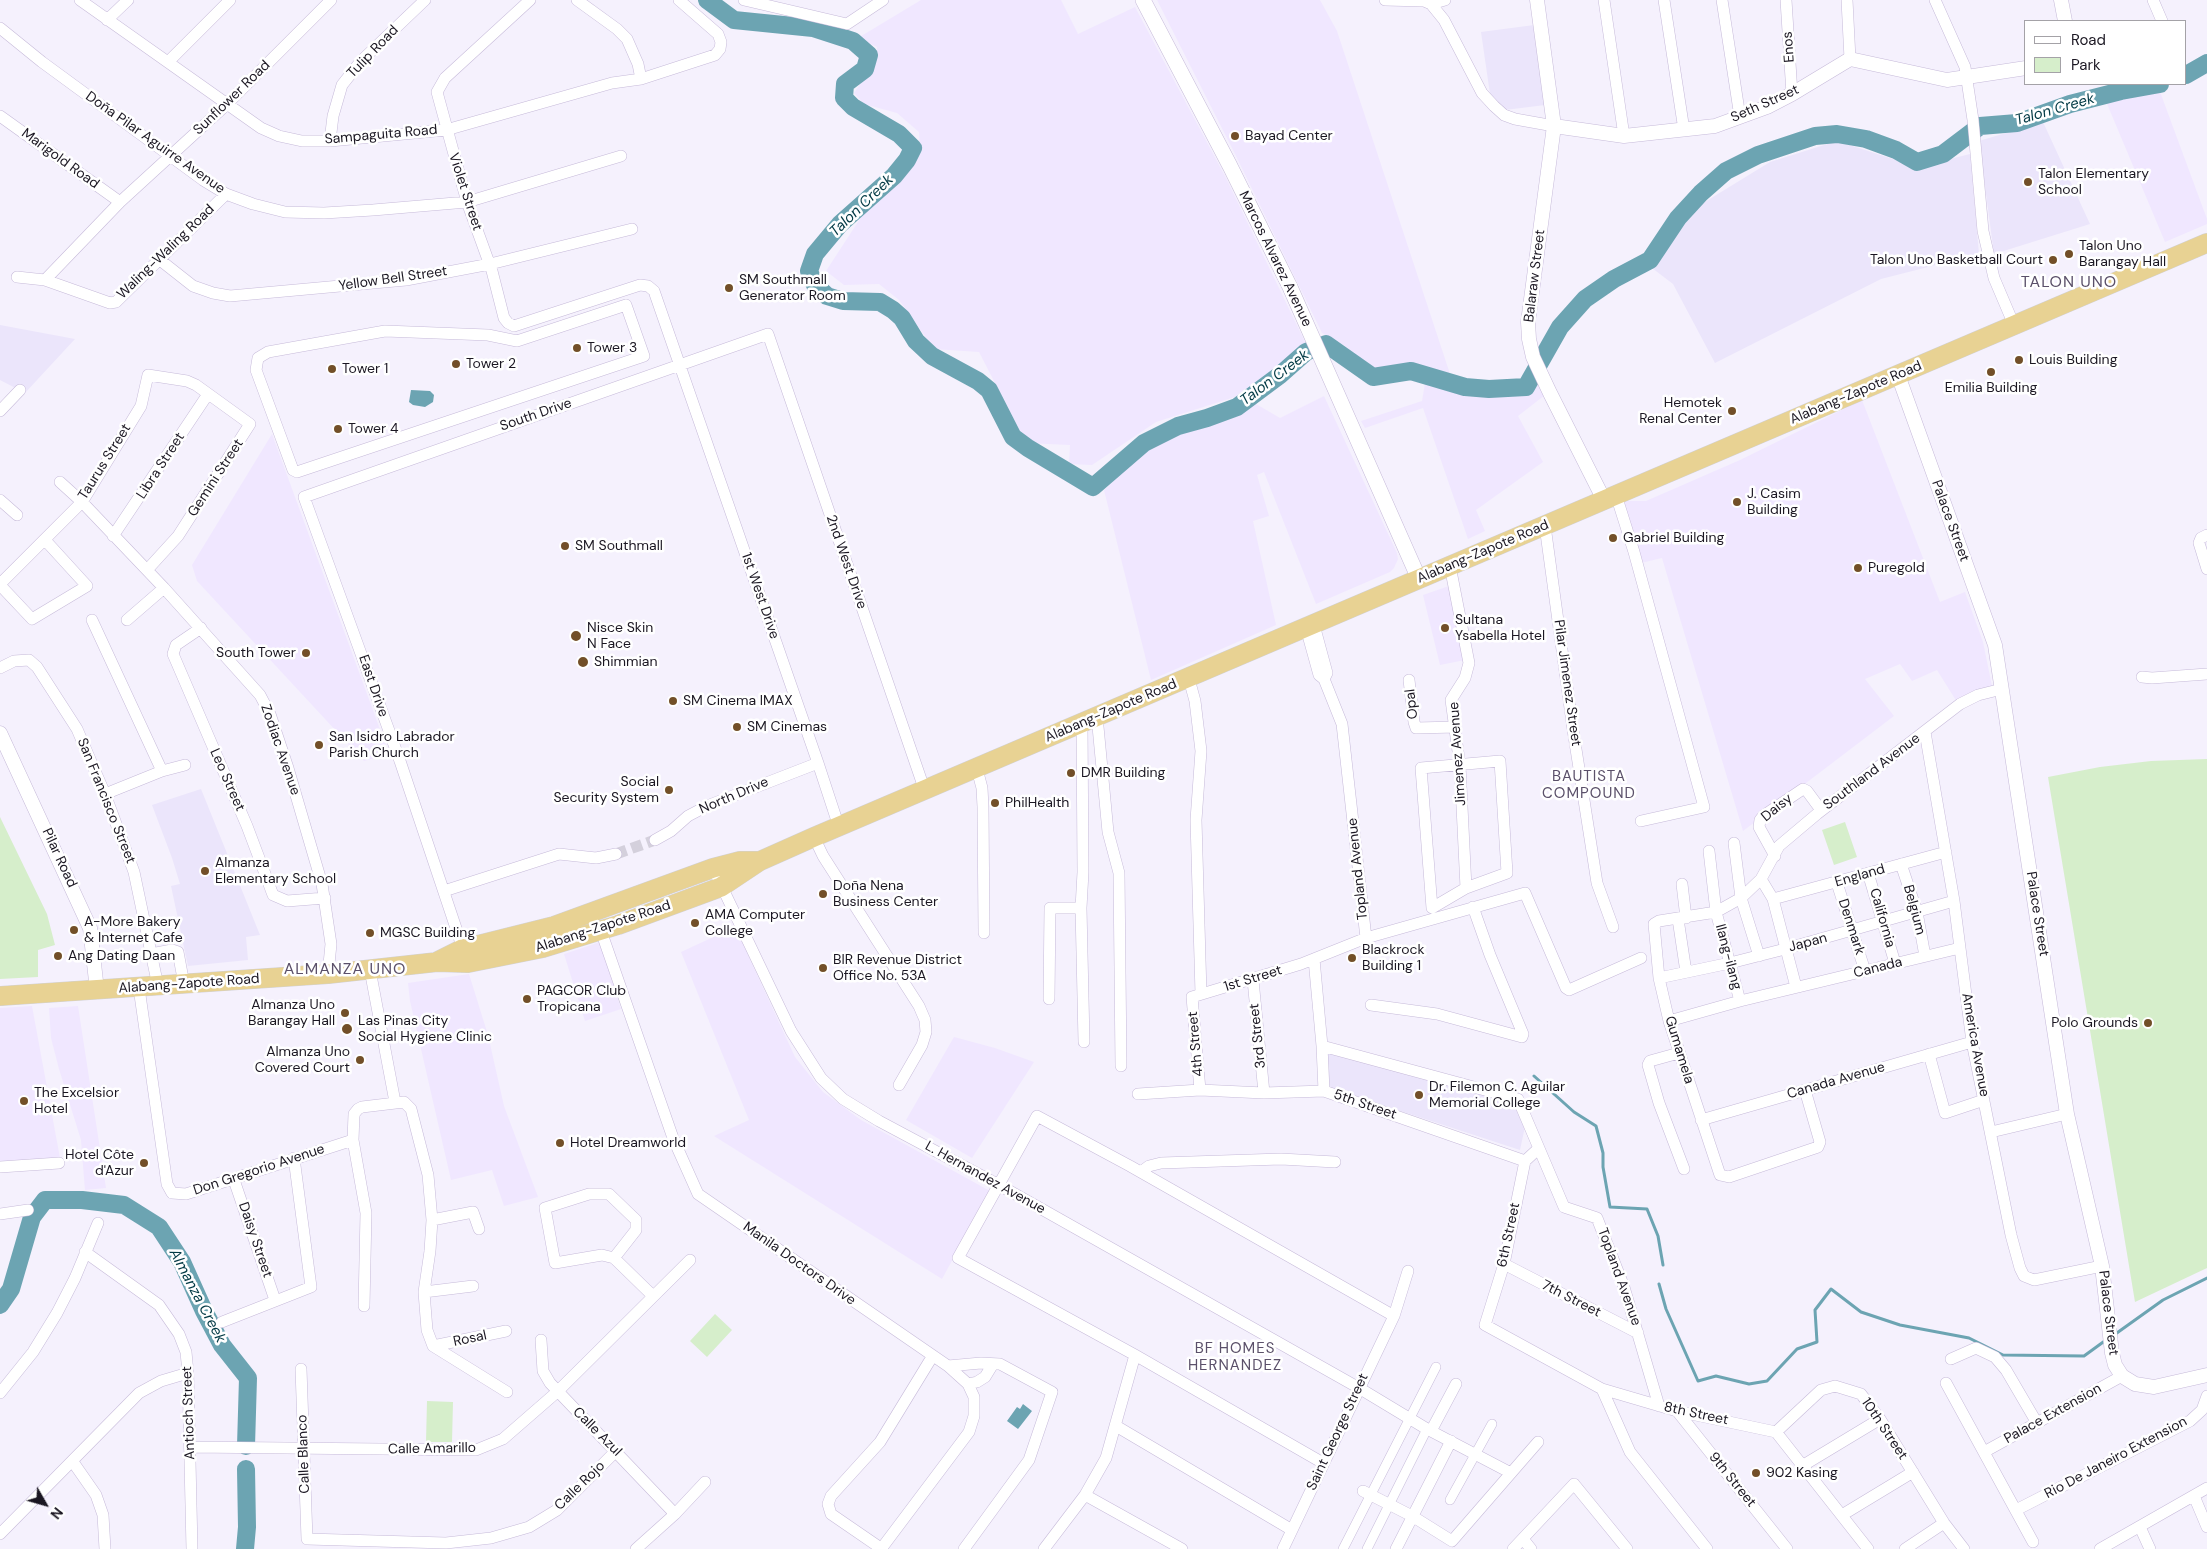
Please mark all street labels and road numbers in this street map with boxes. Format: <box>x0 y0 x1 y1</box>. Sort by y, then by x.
street label: Tulip Road <box>344 22 402 82</box>
street label: Enos <box>1780 31 1798 63</box>
street label: Sunflower Road <box>190 57 274 139</box>
street label: Seth Street <box>1728 82 1802 126</box>
street label: Doña Pilar Aguirre Avenue <box>82 88 228 198</box>
street label: Sampaguita Road <box>324 122 438 148</box>
street label: Marigold Road <box>18 125 102 193</box>
street label: Violet Street <box>445 151 485 233</box>
street label: Marcos Alvarez Avenue <box>1235 188 1315 330</box>
street label: Waling-Waling Road <box>114 201 218 303</box>
street label: Balaraw Street <box>1521 229 1549 323</box>
street label: Yellow Bell Street <box>338 263 448 295</box>
street label: Alabang-Zapote Road <box>1788 358 1924 428</box>
street label: South Drive <box>498 395 574 435</box>
street label: Taurus Street <box>75 421 135 503</box>
street label: Libra Street <box>133 430 189 502</box>
street label: Gemini Street <box>185 436 247 520</box>
street label: Palace Street <box>1927 478 1973 564</box>
street label: 2nd West Drive <box>822 513 870 611</box>
street label: Alabang-Zapote Road <box>1415 517 1551 587</box>
street label: 1st West Drive <box>737 551 783 641</box>
street label: Pilar Jimenez Street <box>1550 619 1584 747</box>
street label: East Drive <box>355 653 391 719</box>
street label: Alabang-Zapote Road <box>1043 676 1179 746</box>
street label: Opal <box>1402 688 1422 720</box>
street label: Jimenez Avenue <box>1446 701 1470 807</box>
street label: Zodiac Avenue <box>257 702 303 798</box>
street label: Southland Avenue <box>1820 730 1924 814</box>
street label: San Francisco Street <box>73 736 139 866</box>
street label: Leo Street <box>206 746 248 814</box>
street label: North Drive <box>697 774 771 818</box>
street label: Daisy <box>1758 790 1796 826</box>
street label: Topland Avenue <box>1344 817 1372 921</box>
street label: Pilar Road <box>38 826 80 890</box>
street label: England <box>1833 861 1887 891</box>
street label: Palace Street <box>2022 870 2052 958</box>
street label: Belgium <box>1899 883 1929 937</box>
street label: California <box>1866 886 1898 950</box>
street label: Alabang-Zapote Road <box>533 897 673 957</box>
street label: Denmark <box>1834 897 1868 957</box>
street label: Ilang-ilang <box>1711 922 1745 992</box>
street label: Japan <box>1787 930 1829 956</box>
street label: Canada <box>1852 954 1904 982</box>
street label: 1st Street <box>1222 962 1284 996</box>
street label: Alabang-Zapote Road <box>118 971 260 997</box>
street label: America Avenue <box>1958 992 1992 1098</box>
street label: 3rd Street <box>1246 1003 1270 1069</box>
street label: 4th Street <box>1185 1011 1207 1077</box>
street label: Gumamela <box>1661 1014 1697 1086</box>
street label: Canada Avenue <box>1785 1059 1887 1103</box>
street label: 5th Street <box>1331 1086 1399 1124</box>
street label: L. Hernandez Avenue <box>922 1138 1048 1218</box>
street label: Don Gregorio Avenue <box>191 1141 327 1199</box>
street label: Daisy Street <box>234 1200 276 1280</box>
street label: 6th Street <box>1494 1201 1524 1269</box>
street label: Manila Doctors Drive <box>739 1219 859 1309</box>
street label: Topland Avenue <box>1594 1226 1644 1328</box>
street label: Palace Street <box>2094 1270 2122 1356</box>
street label: 7th Street <box>1538 1277 1604 1321</box>
street label: Rosal <box>452 1327 488 1351</box>
street label: Antioch Street <box>179 1366 199 1460</box>
street label: Saint George Street <box>1304 1371 1372 1493</box>
street label: Palace Extension <box>2001 1380 2105 1448</box>
street label: 10th Street <box>1857 1395 1911 1463</box>
street label: 8th Street <box>1662 1399 1730 1429</box>
street label: Calle Azul <box>569 1404 625 1460</box>
street label: Rio De Janeiro Extension <box>2042 1413 2190 1503</box>
street label: Calle Blanco <box>294 1414 314 1494</box>
street label: Calle Amarillo <box>388 1440 476 1458</box>
street label: 9th Street <box>1705 1449 1759 1511</box>
street label: Calle Rojo <box>551 1458 609 1514</box>

